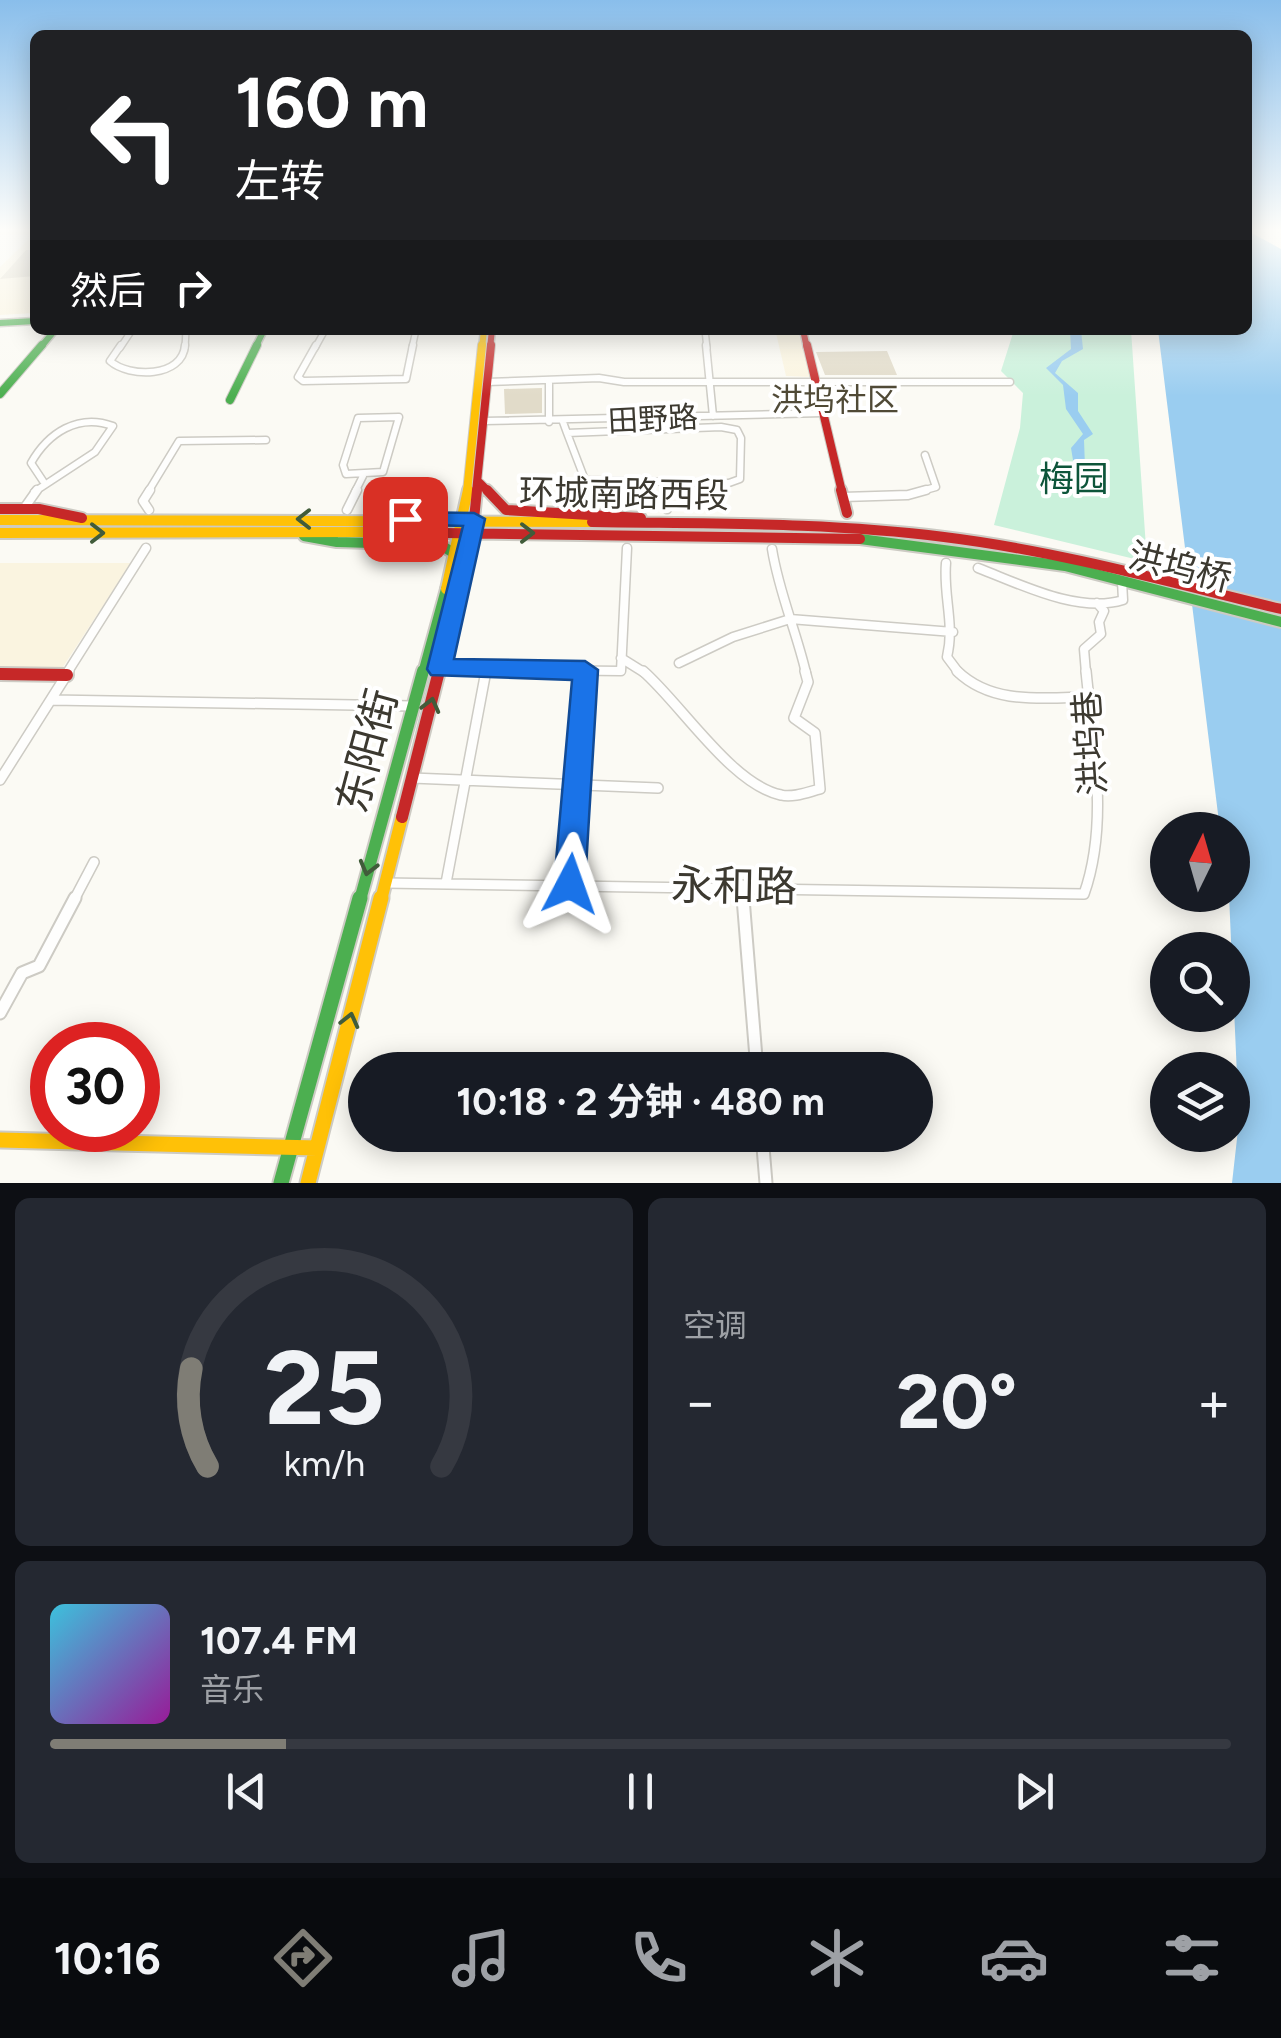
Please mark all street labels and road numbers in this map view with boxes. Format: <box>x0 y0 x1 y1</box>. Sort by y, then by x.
street label: 田野路 <box>607 398 699 440</box>
street label: 环城南路西段 <box>519 471 729 517</box>
street label: 洪坞桥 <box>1124 534 1236 600</box>
street label: 东阳街 <box>326 684 408 818</box>
street label: 洪坞巷 <box>1065 689 1115 797</box>
street label: 永和路 <box>671 859 797 913</box>

